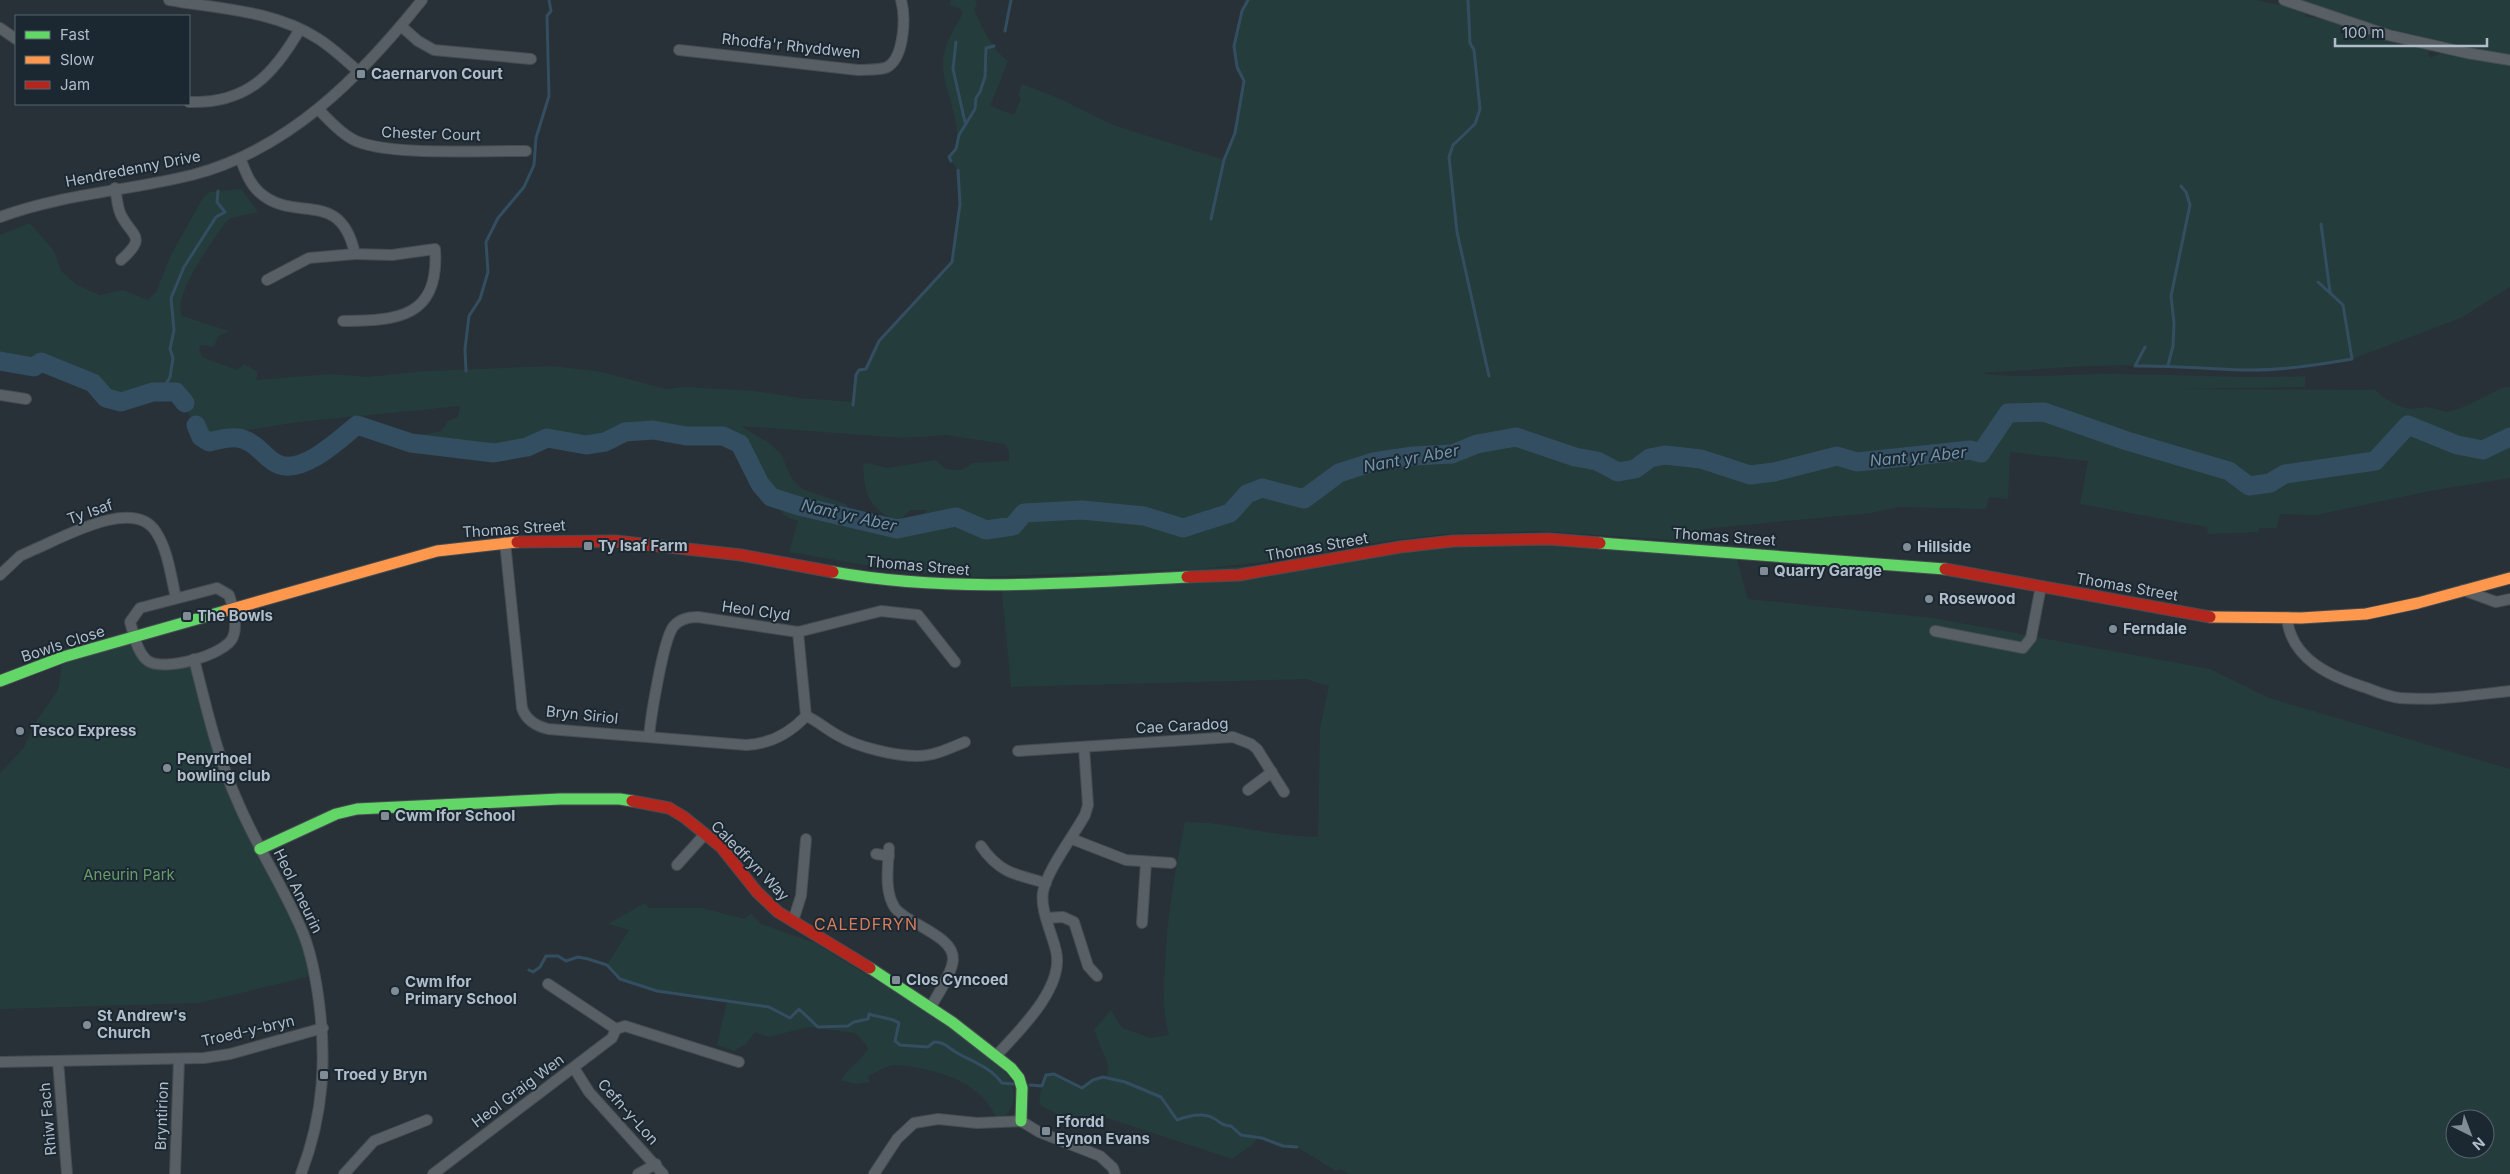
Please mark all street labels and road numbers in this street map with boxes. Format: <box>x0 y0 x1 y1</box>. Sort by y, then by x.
street label: Rhodfa'r Rhyddwen <box>721 29 861 62</box>
street label: Chester Court <box>381 122 481 145</box>
street label: Hendredenny Drive <box>64 146 202 191</box>
street label: Ty Isaf <box>64 495 116 528</box>
street label: Thomas Street <box>462 515 566 542</box>
street label: Thomas Street <box>1672 523 1776 550</box>
street label: Thomas Street <box>1264 528 1370 565</box>
street label: Thomas Street <box>866 552 971 579</box>
street label: Thomas Street <box>2074 568 2180 605</box>
street label: Heol Clyd <box>721 596 791 625</box>
street label: Bowls Close <box>19 621 107 666</box>
street label: Bryn Siriol <box>545 701 619 728</box>
street label: Cae Caradog <box>1135 714 1229 737</box>
street label: Caledfryn Way <box>707 816 794 905</box>
street label: Heol Aneurin <box>270 845 327 936</box>
street label: Troed-y-bryn <box>199 1011 296 1050</box>
street label: Heol Graig Wen <box>468 1050 568 1131</box>
street label: Cefn-y-Lon <box>594 1075 663 1149</box>
street label: Bryntirion <box>151 1081 172 1151</box>
street label: Rhiw Fach <box>35 1082 60 1156</box>

